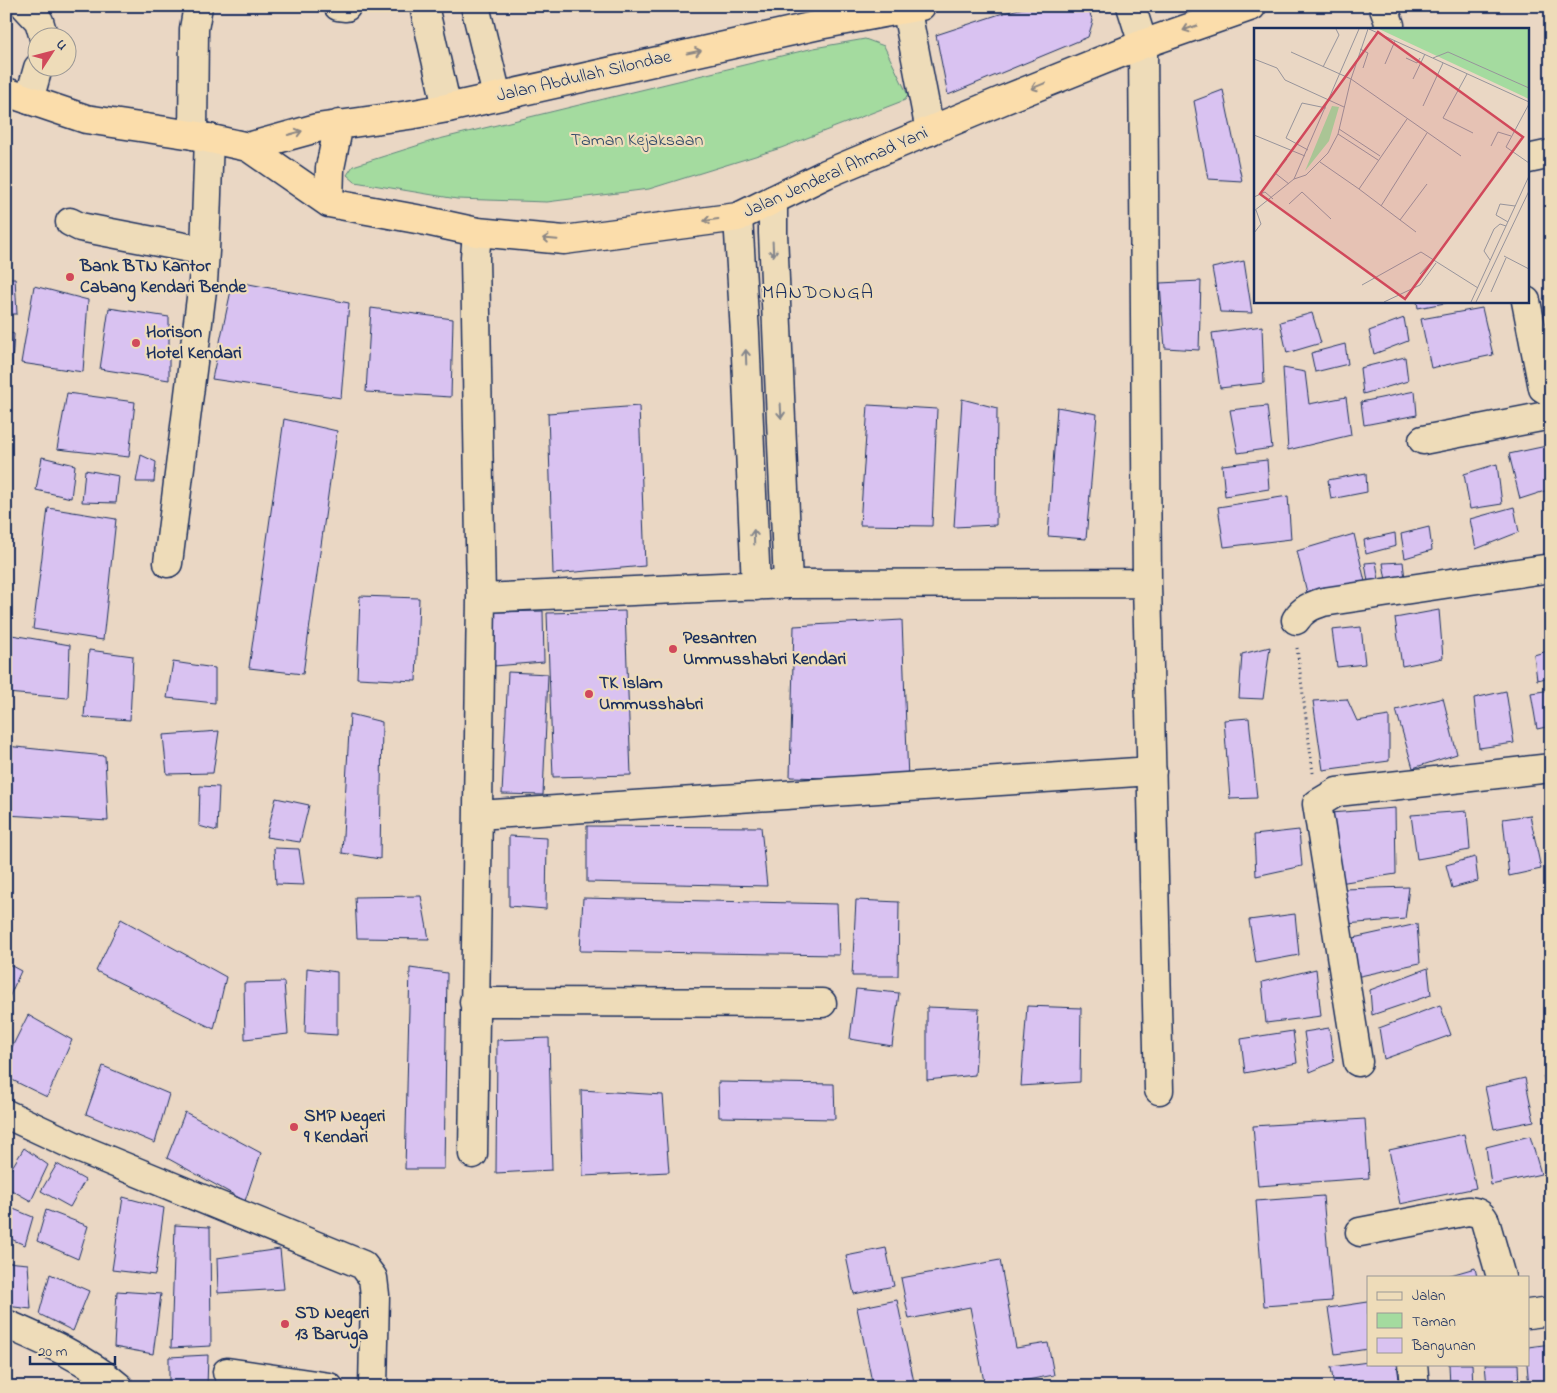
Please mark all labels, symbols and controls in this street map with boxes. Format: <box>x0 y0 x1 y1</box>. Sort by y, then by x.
one-way arrow <box>1183 24 1198 33</box>
north arrow <box>28 28 78 78</box>
inset map <box>1254 28 1530 302</box>
text: U <box>50 35 72 55</box>
street label: Jalan Abdullah Silondae <box>494 44 675 110</box>
one-way arrow <box>686 47 702 56</box>
one-way arrow <box>1031 82 1046 92</box>
street label: Jalan Jenderal Ahmad Yani <box>740 121 932 225</box>
one-way arrow <box>286 128 302 137</box>
park label: Taman Kejaksaan <box>571 128 703 154</box>
one-way arrow <box>703 215 719 225</box>
one-way arrow <box>542 234 558 243</box>
one-way arrow <box>769 241 778 257</box>
place label: Bank BTN Kantor Cabang Kendari Bende <box>79 254 247 302</box>
marker: Bank BTN Kantor Cabang Kendari Bende <box>64 271 76 283</box>
district label: MANDONGA <box>762 279 874 308</box>
place label: Horison Hotel Kendari <box>146 320 242 367</box>
marker: Horison Hotel Kendari <box>130 337 142 349</box>
one-way arrow <box>742 349 751 365</box>
one-way arrow <box>776 403 785 419</box>
one-way arrow <box>749 529 758 545</box>
place label: Pesantren Ummusshabri Kendari <box>683 626 846 673</box>
marker: Pesantren Ummusshabri Kendari <box>667 643 679 655</box>
place label: TK Islam Ummusshabri <box>599 671 703 718</box>
marker: TK Islam Ummusshabri <box>583 688 595 700</box>
place label: SMP Negeri 9 Kendari <box>303 1104 386 1151</box>
marker: SMP Negeri 9 Kendari <box>288 1121 300 1133</box>
legend <box>1367 1276 1530 1366</box>
text: Jalan <box>1412 1285 1445 1307</box>
place label: SD Negeri 13 Baruga <box>295 1301 369 1349</box>
text: Taman <box>1412 1311 1456 1333</box>
marker: SD Negeri 13 Baruga <box>279 1318 291 1330</box>
scale bar <box>30 1333 115 1365</box>
text: Bangunan <box>1411 1335 1476 1358</box>
text: 20 m <box>38 1341 68 1363</box>

